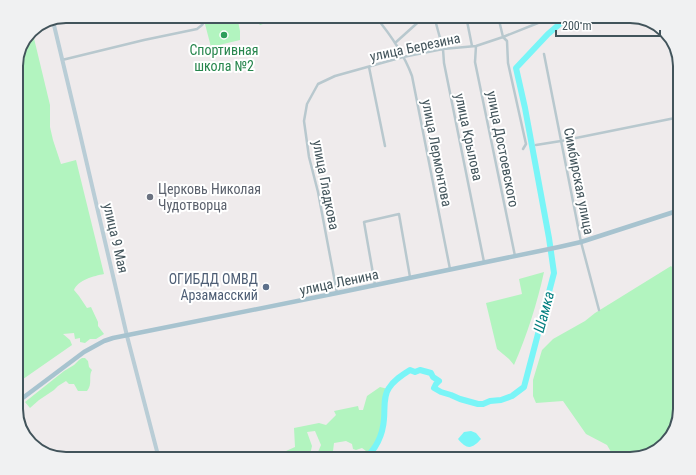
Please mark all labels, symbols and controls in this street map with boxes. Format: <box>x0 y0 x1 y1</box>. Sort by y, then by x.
scale bar <box>556 12 660 38</box>
text: 200 m <box>562 19 592 33</box>
marker: Спортивная школа №2 <box>219 30 229 40</box>
street label: улица Березина <box>368 30 462 64</box>
place label: Спортивная школа №2 <box>189 42 259 74</box>
street label: улица Достоевского <box>484 89 522 209</box>
street label: улица Крылова <box>452 92 486 182</box>
street label: улица Лермонтова <box>419 98 455 208</box>
street label: Симбирская улица <box>561 126 597 236</box>
street label: улица Гладкова <box>309 139 343 231</box>
place label: Церковь Николая Чудотворца <box>158 181 261 213</box>
marker: Церковь Николая Чудотворца <box>145 192 155 202</box>
street label: улица 9 Мая <box>100 201 132 275</box>
street label: улица Ленина <box>298 266 380 298</box>
place label: ОГИБДД ОМВД Арзамасский <box>169 271 258 303</box>
marker: ОГИБДД ОМВД Арзамасский <box>261 282 271 292</box>
water label: Шамка <box>530 289 558 335</box>

